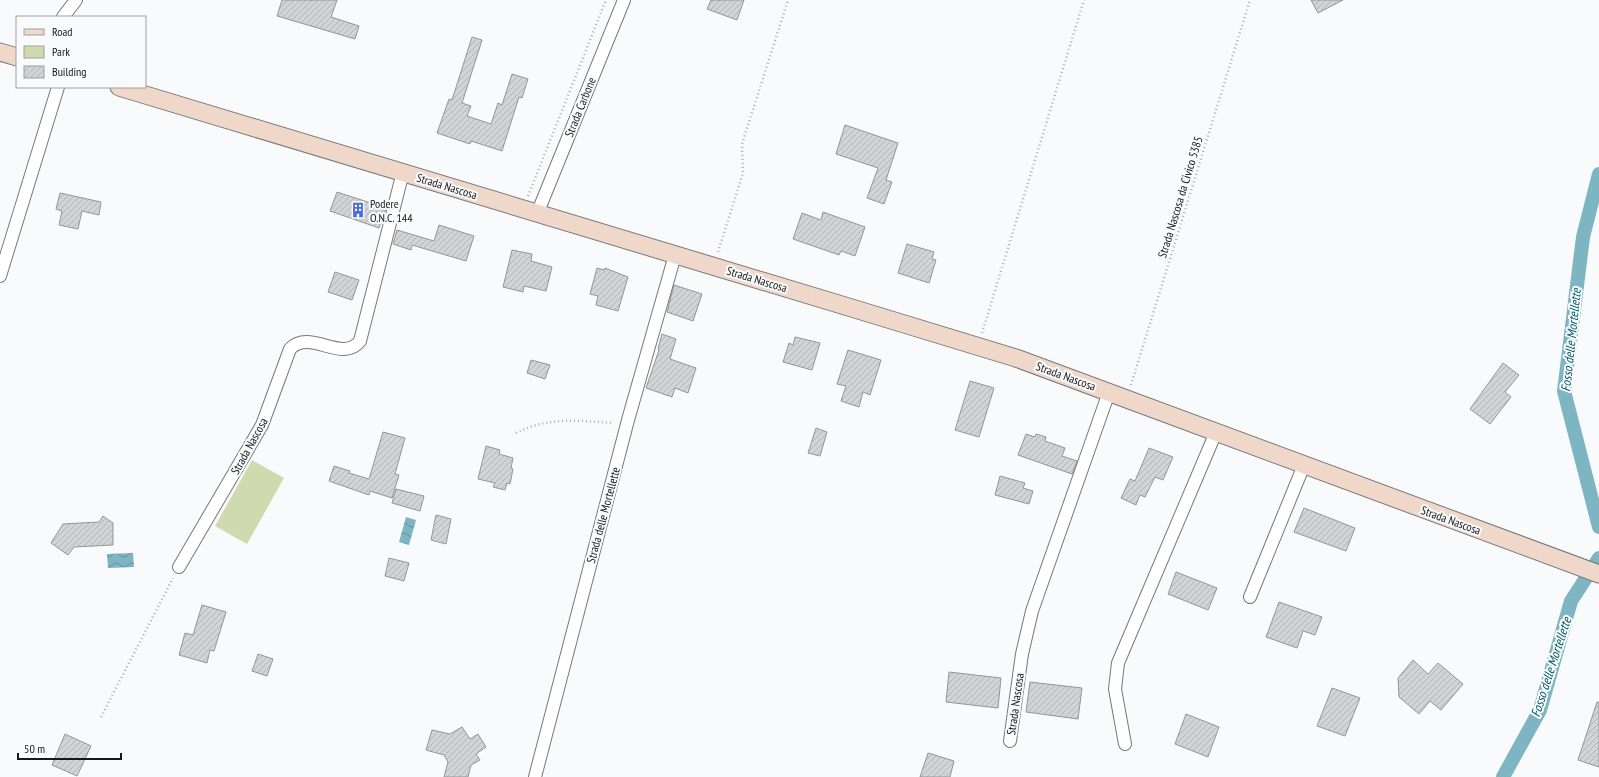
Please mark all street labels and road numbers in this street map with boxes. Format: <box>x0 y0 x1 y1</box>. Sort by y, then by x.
street label: Strada Carbone <box>561 75 599 139</box>
street label: Strada Nascosa da Civico 5385 <box>1154 134 1206 260</box>
street label: Strada Nascosa <box>415 170 479 202</box>
street label: Strada Nascosa <box>725 263 789 295</box>
street label: Strada Nascosa <box>1034 358 1098 394</box>
street label: Strada Nascosa <box>227 415 271 477</box>
street label: Strada delle Mortellette <box>583 465 623 565</box>
street label: Strada Nascosa <box>1419 502 1483 538</box>
street label: Strada Nascosa <box>1003 672 1027 736</box>

